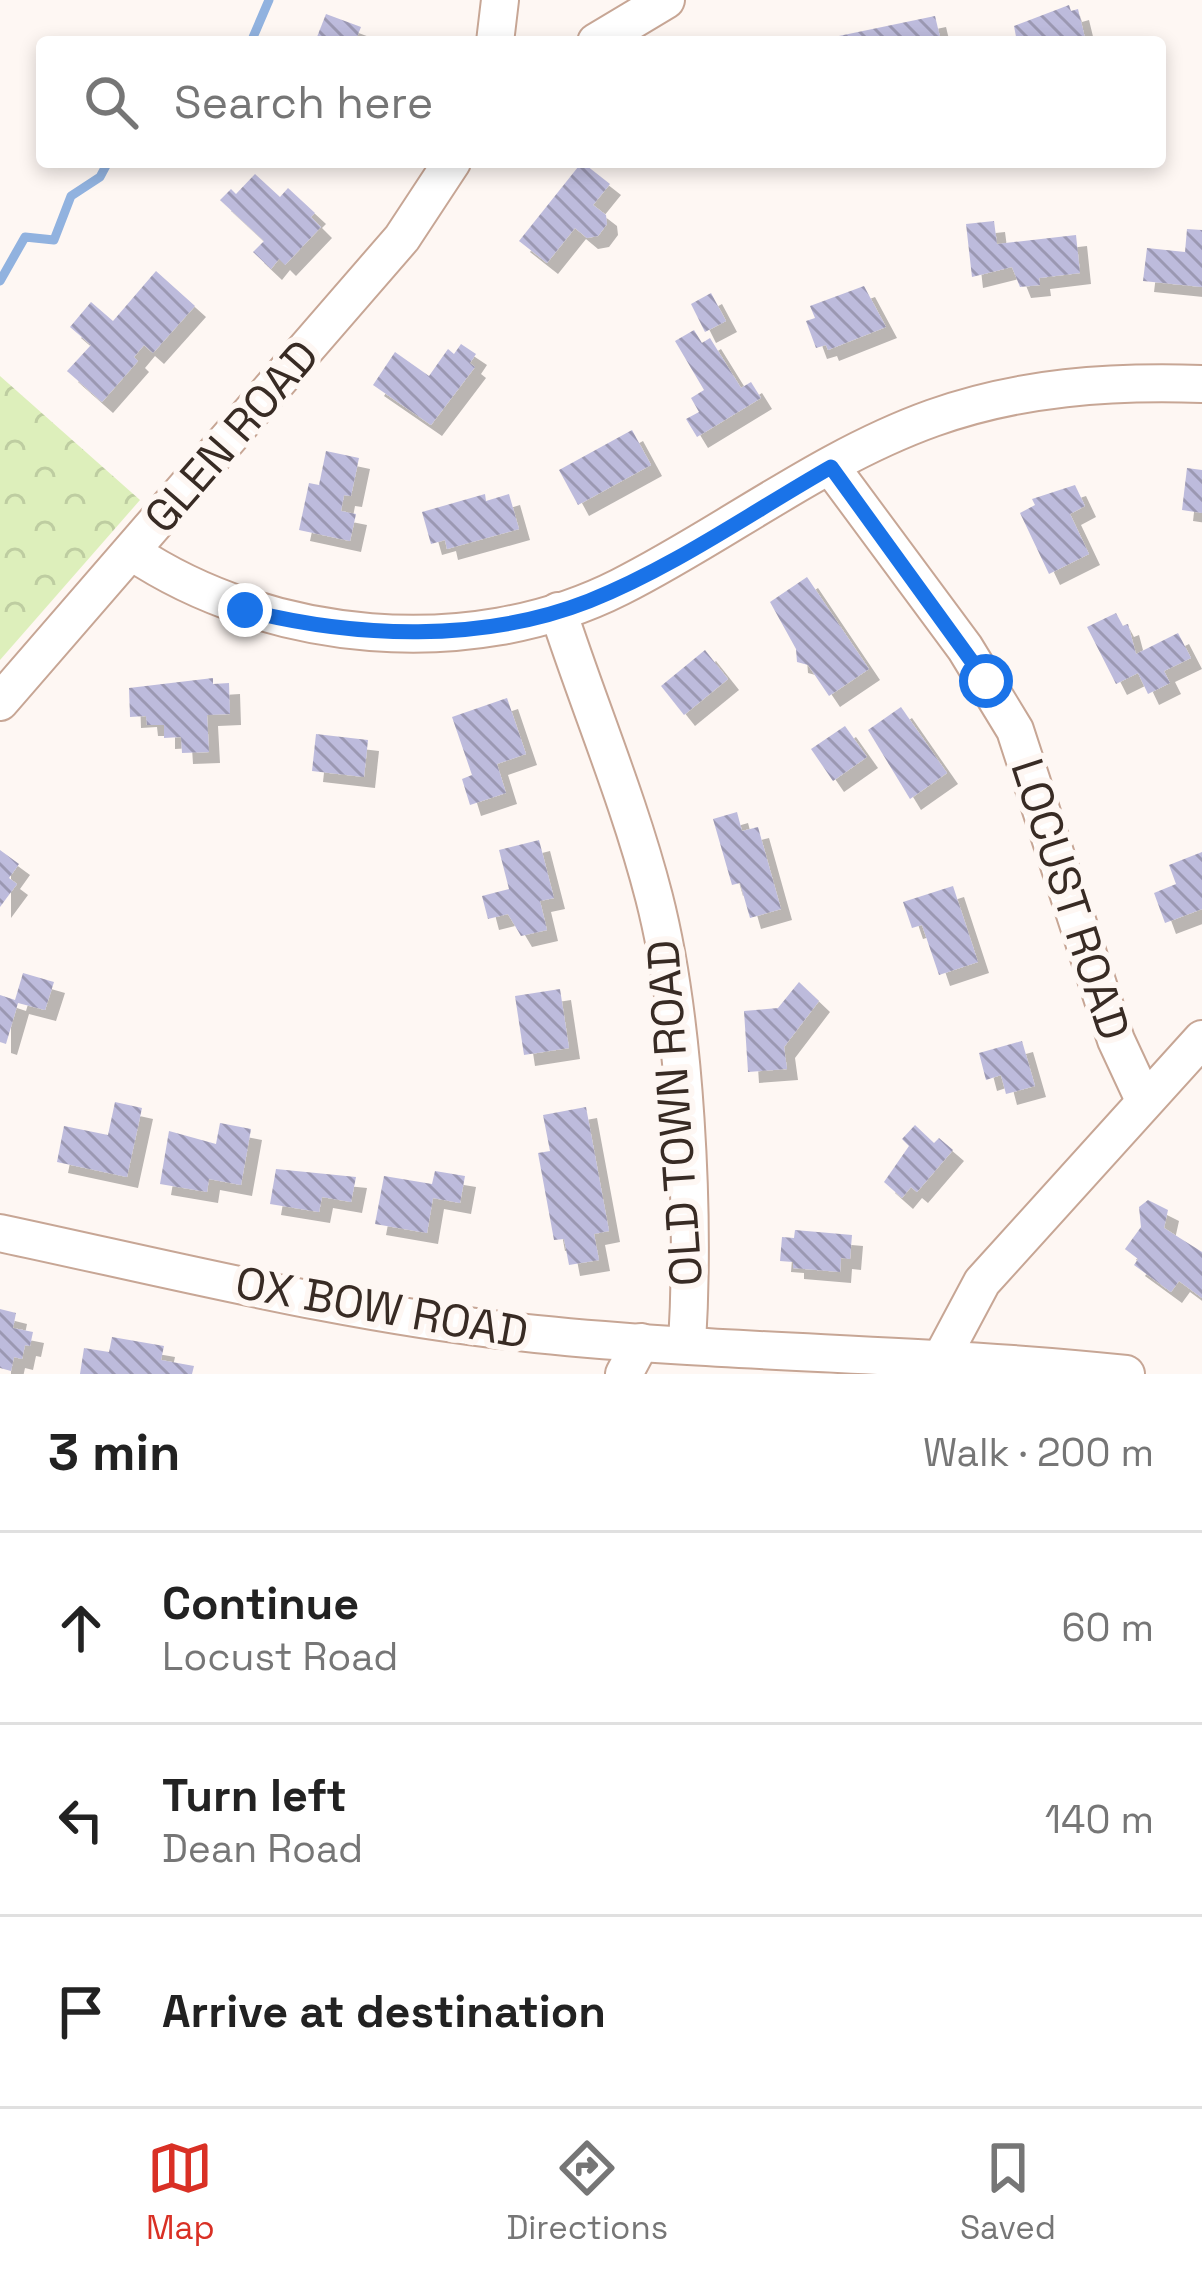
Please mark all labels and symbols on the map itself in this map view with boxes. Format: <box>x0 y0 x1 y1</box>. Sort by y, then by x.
street label: GLEN ROAD <box>132 328 331 545</box>
route end <box>218 583 272 637</box>
route start <box>959 654 1013 708</box>
street label: LOCUST ROAD <box>998 751 1143 1047</box>
street label: OLD TOWN ROAD <box>634 938 715 1288</box>
street label: OX BOW ROAD <box>231 1254 532 1361</box>

